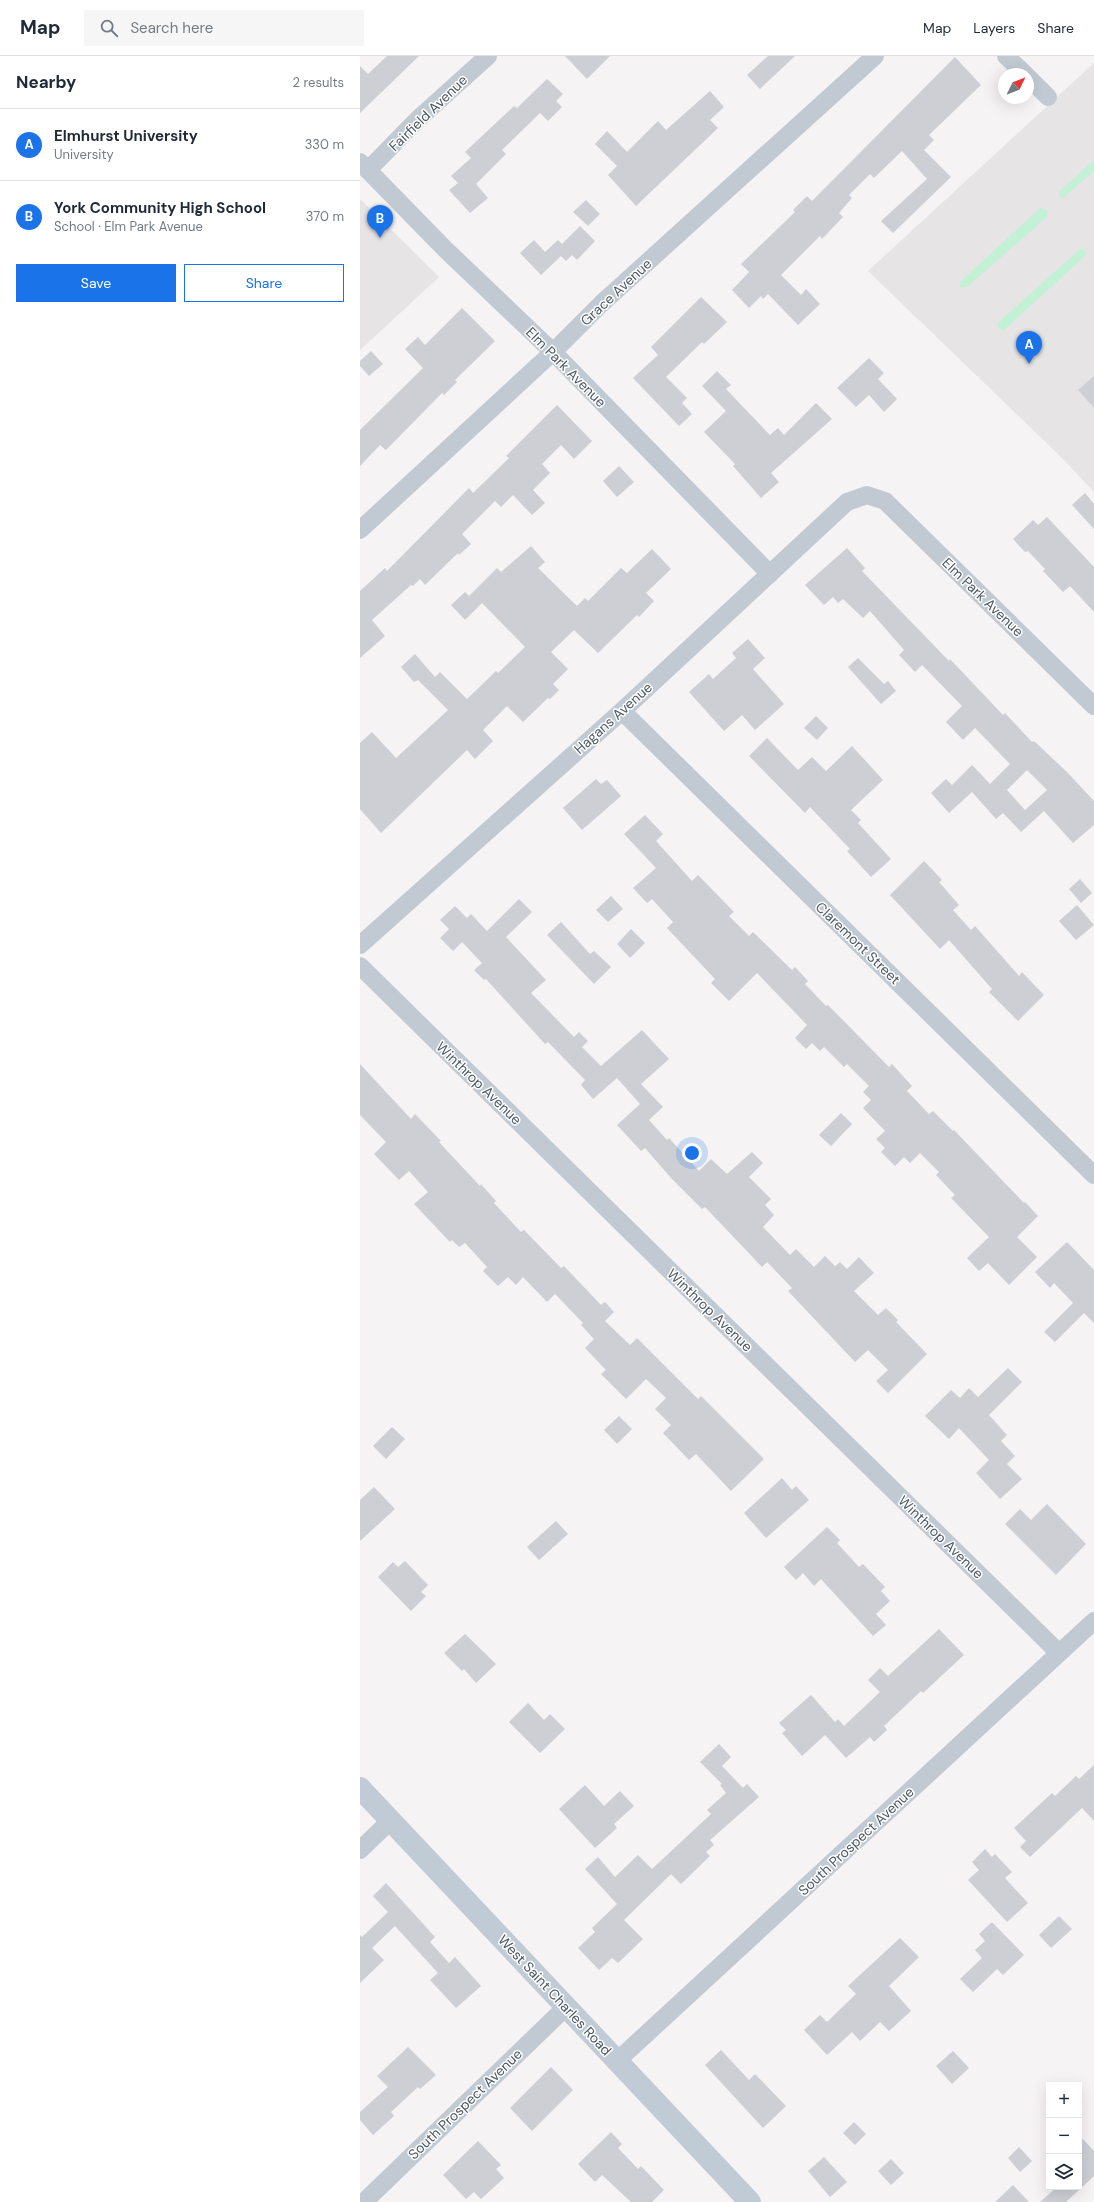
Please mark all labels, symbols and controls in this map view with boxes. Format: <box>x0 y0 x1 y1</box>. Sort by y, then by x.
search box <box>84 10 364 46</box>
text: Map <box>20 15 60 40</box>
icon: search <box>98 17 120 39</box>
text: Search here <box>130 18 213 38</box>
text: Map <box>923 19 951 37</box>
text: Layers <box>973 19 1015 37</box>
text: Share <box>1037 19 1074 37</box>
north arrow <box>998 68 1034 104</box>
text: Nearby <box>16 71 76 93</box>
street label: Fairfield Avenue <box>385 71 471 155</box>
text: 2 results <box>293 74 344 91</box>
text: Elmhurst University <box>54 126 198 146</box>
text: A <box>24 136 34 153</box>
text: 330 m <box>305 136 344 153</box>
text: University <box>54 146 114 163</box>
text: York Community High School <box>54 198 266 218</box>
pin: B <box>367 205 393 238</box>
text: B <box>25 208 33 225</box>
text: 370 m <box>306 208 344 225</box>
text: School · Elm Park Avenue <box>54 218 203 235</box>
street label: Grace Avenue <box>577 254 655 330</box>
button: Save <box>16 264 176 302</box>
button: Share <box>184 264 344 302</box>
street label: Elm Park Avenue <box>522 323 610 411</box>
pin: A <box>1016 331 1042 364</box>
street label: Elm Park Avenue <box>939 554 1027 640</box>
street label: Hagans Avenue <box>570 678 656 758</box>
street label: Claremont Street <box>812 898 904 988</box>
street label: Winthrop Avenue <box>433 1038 525 1128</box>
your location <box>682 1143 702 1163</box>
street label: Winthrop Avenue <box>664 1265 756 1355</box>
street label: Winthrop Avenue <box>895 1492 987 1582</box>
street label: South Prospect Avenue <box>795 1783 918 1899</box>
street label: West Saint Charles Road <box>494 1931 616 2059</box>
street label: South Prospect Avenue <box>404 2045 526 2163</box>
map controls <box>1046 2082 1082 2190</box>
button: + <box>1046 2082 1082 2118</box>
button: − <box>1046 2118 1082 2154</box>
button: layers <box>1046 2154 1082 2190</box>

